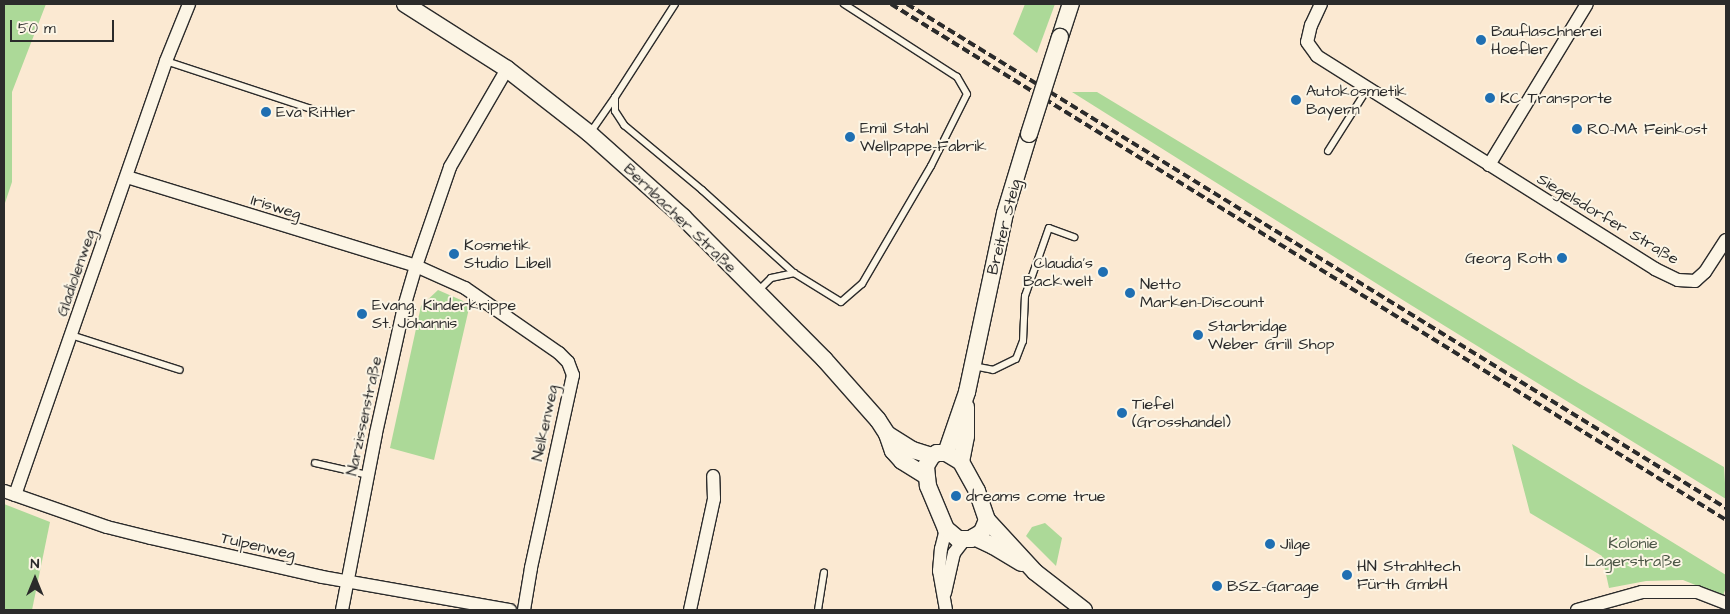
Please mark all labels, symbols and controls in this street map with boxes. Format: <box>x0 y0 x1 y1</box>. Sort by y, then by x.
scale bar <box>12 10 116 42</box>
text: 50 m <box>18 18 56 39</box>
place label: Bauflaschnerei Hoefler <box>1491 21 1601 59</box>
marker: Bauflaschnerei Hoefler <box>1475 34 1487 46</box>
place label: Autokosmetik Bayern <box>1306 81 1407 119</box>
place label: KC Transporte <box>1500 88 1612 108</box>
marker: KC Transporte <box>1484 92 1496 104</box>
marker: Autokosmetik Bayern <box>1290 94 1302 106</box>
place label: Eva Rittler <box>276 102 355 122</box>
marker: Eva Rittler <box>260 106 272 118</box>
place label: Emil Stahl Wellpappe-Fabrik <box>860 118 986 156</box>
place label: RO-MA Feinkost <box>1587 119 1707 139</box>
marker: RO-MA Feinkost <box>1571 123 1583 135</box>
marker: Emil Stahl Wellpappe-Fabrik <box>844 131 856 143</box>
street label: Bernbacher Straße <box>619 159 741 277</box>
street label: Siegelsdorfer Straße <box>1534 169 1682 269</box>
street label: Breiter Steig <box>983 177 1025 277</box>
street label: Irisweg <box>249 190 303 224</box>
street label: Gladiolenweg <box>52 227 100 319</box>
place label: Kosmetik Studio Libell <box>464 235 551 273</box>
marker: Kosmetik Studio Libell <box>448 248 460 260</box>
place label: Georg Roth <box>1465 248 1552 268</box>
marker: Georg Roth <box>1556 252 1568 264</box>
place label: Claudia's Backwelt <box>1023 253 1093 291</box>
marker: Claudia's Backwelt <box>1097 266 1109 278</box>
place label: Netto Marken-Discount <box>1140 274 1264 312</box>
marker: Netto Marken-Discount <box>1124 287 1136 299</box>
place label: Evang. Kinderkrippe St. Johannis <box>372 295 516 333</box>
marker: Evang. Kinderkrippe St. Johannis <box>356 308 368 320</box>
place label: Starbridge Weber Grill Shop <box>1208 316 1334 354</box>
marker: Starbridge Weber Grill Shop <box>1192 329 1204 341</box>
street label: Narzissenstraße <box>342 355 386 477</box>
street label: Nelkenweg <box>528 383 562 463</box>
place label: Tiefel (Grosshandel) <box>1132 394 1231 432</box>
marker: Tiefel (Grosshandel) <box>1116 407 1128 419</box>
place label: dreams come true <box>966 486 1105 506</box>
marker: dreams come true <box>950 490 962 502</box>
street label: Tulpenweg <box>219 528 297 564</box>
park label: Kolonie Lagerstraße <box>1585 533 1681 571</box>
place label: Jilge <box>1280 534 1310 554</box>
marker: Jilge <box>1264 538 1276 550</box>
north arrow <box>10 554 60 604</box>
text: N <box>31 554 39 574</box>
place label: HN Strahltech Fürth GmbH <box>1357 556 1460 594</box>
marker: HN Strahltech Fürth GmbH <box>1341 569 1353 581</box>
place label: BSZ-Garage <box>1227 576 1319 596</box>
marker: BSZ-Garage <box>1211 580 1223 592</box>

